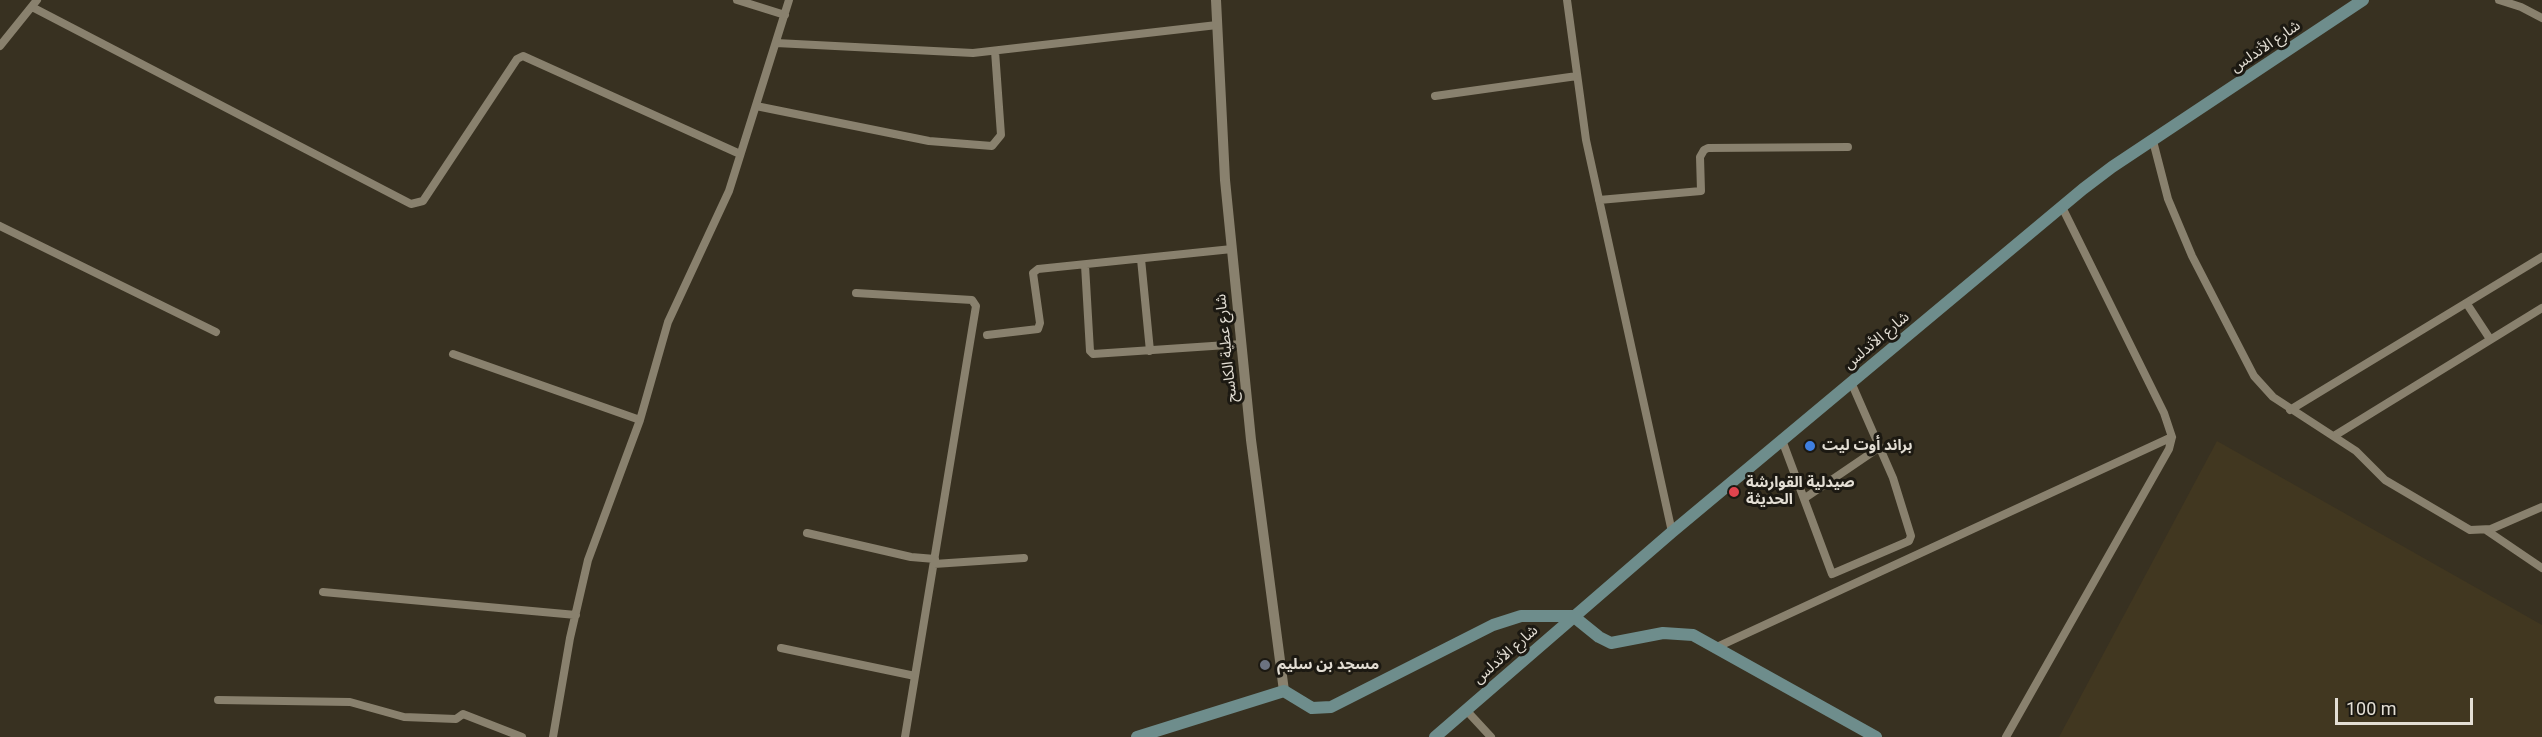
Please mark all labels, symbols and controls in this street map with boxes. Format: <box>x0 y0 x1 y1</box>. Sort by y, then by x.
street label: شارع الأندلس <box>2228 17 2304 77</box>
street label: شارع عطية الكاسح <box>1212 293 1242 403</box>
street label: شارع الأندلس <box>1840 308 1914 374</box>
place label: براند أوت ليت <box>1822 437 1913 455</box>
marker: براند أوت ليت <box>1803 439 1817 453</box>
place label: صيدلية القوارشة الحديثة <box>1746 474 1855 509</box>
marker: صيدلية القوارشة الحديثة <box>1727 485 1741 499</box>
street label: شارع الأندلس <box>1470 622 1542 688</box>
place label: مسجد بن سليم <box>1277 656 1379 674</box>
marker: مسجد بن سليم <box>1258 658 1272 672</box>
scale bar <box>2338 686 2476 724</box>
text: 100 m <box>2346 698 2397 719</box>

